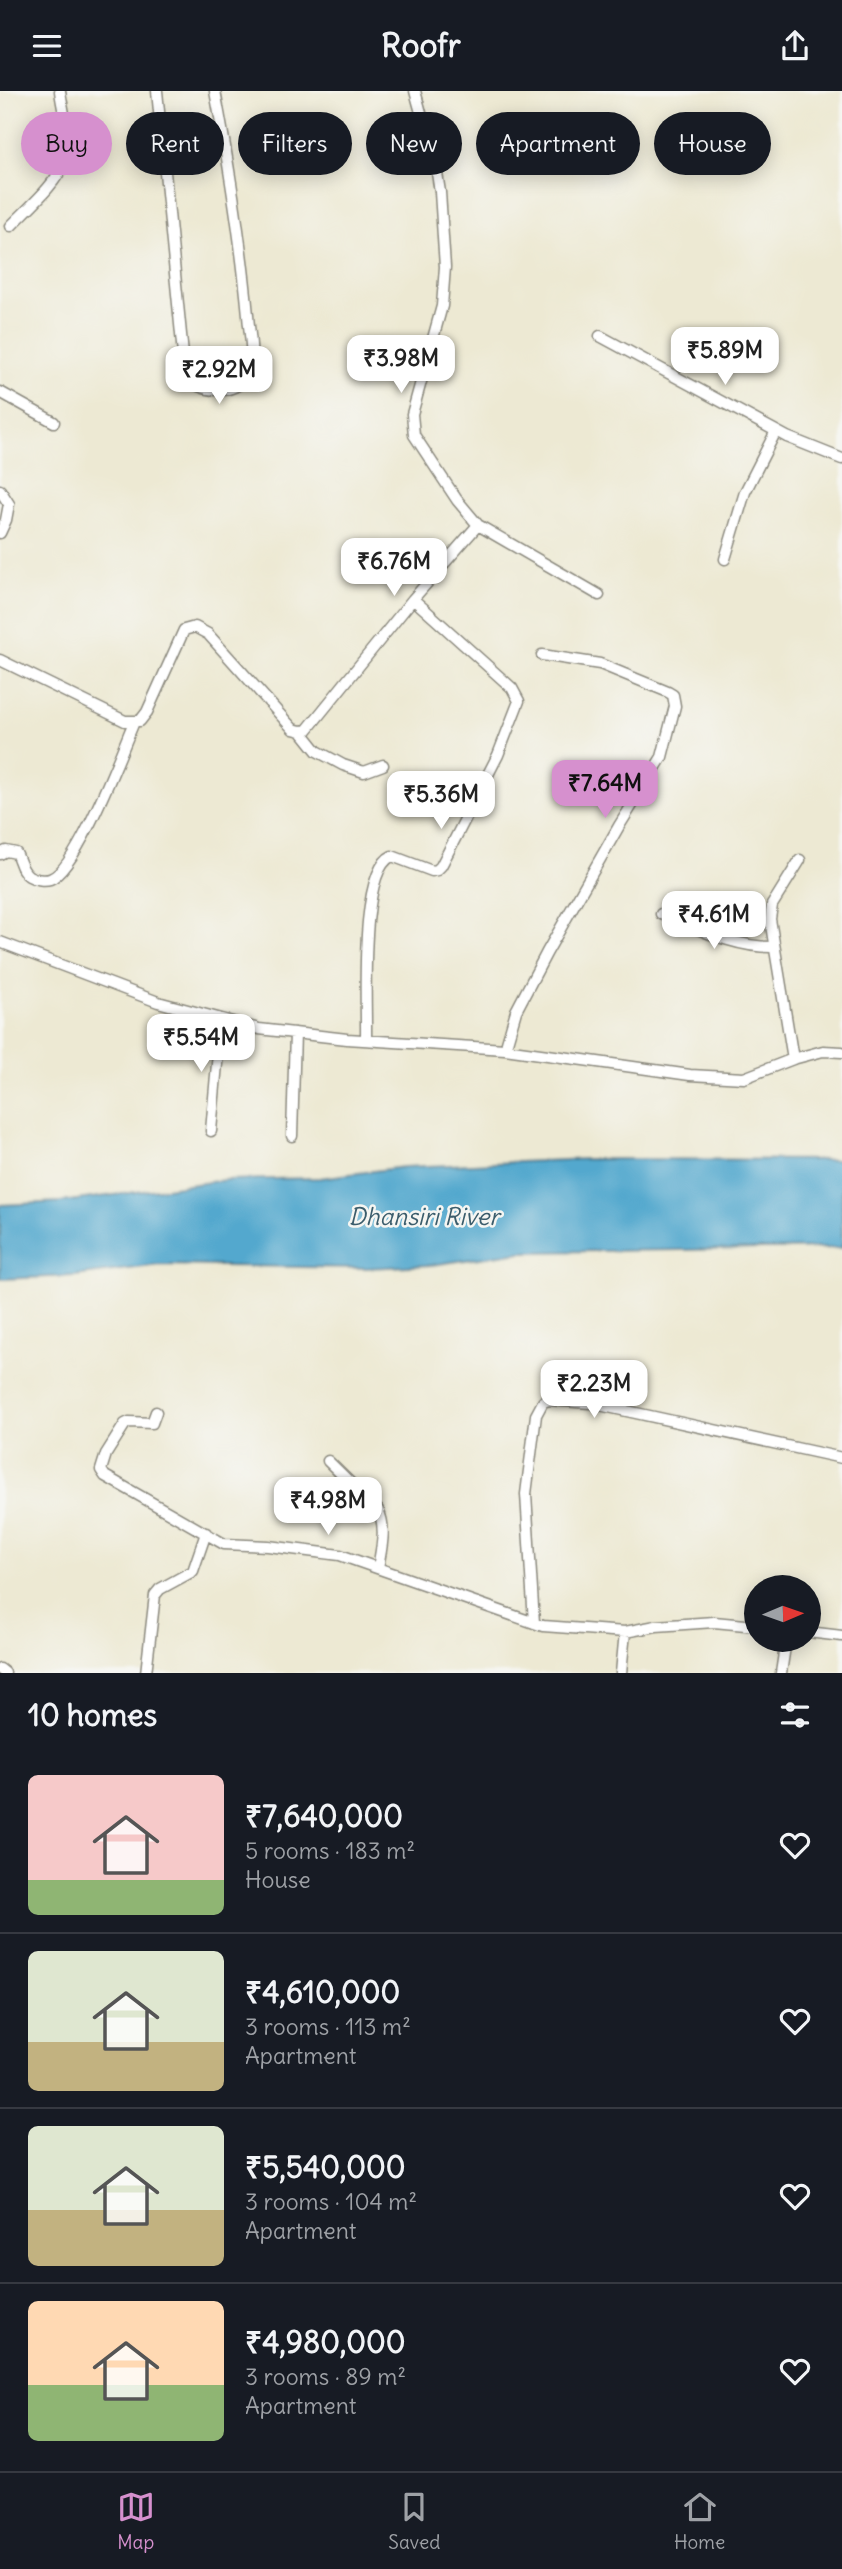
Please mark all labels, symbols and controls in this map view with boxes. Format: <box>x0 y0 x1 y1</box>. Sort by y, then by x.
text: Roofr <box>381 25 461 66</box>
icon: menu <box>28 27 66 65</box>
icon: share <box>776 27 814 65</box>
chip: Buy <box>21 112 112 175</box>
chip: Rent <box>126 112 224 175</box>
chip: Filters <box>238 112 352 175</box>
chip: New <box>366 112 462 175</box>
chip: Apartment <box>476 112 640 175</box>
chip: House <box>654 112 771 175</box>
pin: ₹5.89M <box>668 327 782 387</box>
pin: ₹3.98M <box>344 335 458 395</box>
text: ₹5.89M <box>687 335 763 364</box>
text: ₹3.98M <box>363 343 439 372</box>
pin: ₹2.92M <box>162 347 276 406</box>
text: ₹2.92M <box>181 354 257 383</box>
pin: ₹6.76M <box>337 539 451 598</box>
text: ₹6.76M <box>357 546 431 575</box>
pin: ₹7.64M <box>548 761 662 820</box>
text: ₹7.64M <box>568 768 642 797</box>
pin: ₹5.36M <box>384 771 498 831</box>
text: ₹5.36M <box>403 779 479 808</box>
pin: ₹4.61M <box>657 891 771 951</box>
text: ₹4.61M <box>678 899 750 928</box>
pin: ₹5.54M <box>144 1014 258 1074</box>
text: ₹5.54M <box>163 1022 239 1051</box>
water label: Dhansiri River <box>349 1201 503 1231</box>
pin: ₹2.23M <box>537 1361 651 1420</box>
text: ₹2.23M <box>557 1368 631 1397</box>
pin: ₹4.98M <box>271 1477 385 1537</box>
text: ₹4.98M <box>290 1485 366 1514</box>
north arrow <box>744 1575 821 1652</box>
map controls <box>744 1575 821 1652</box>
text: 10 homes <box>28 1696 157 1734</box>
icon: filters <box>776 1696 814 1734</box>
text: ₹7,640,000 <box>245 1797 403 1835</box>
icon: home <box>84 1803 168 1887</box>
icon: heart <box>776 1826 814 1864</box>
text: 5 rooms · 183 m² <box>245 1836 415 1865</box>
text: House <box>245 1865 311 1894</box>
text: ₹4,610,000 <box>245 1973 400 2011</box>
icon: home <box>84 1979 168 2063</box>
icon: heart <box>776 2002 814 2040</box>
text: 3 rooms · 113 m² <box>245 2012 411 2041</box>
text: Apartment <box>245 2041 357 2070</box>
text: ₹5,540,000 <box>245 2148 406 2186</box>
icon: home <box>84 2154 168 2238</box>
icon: heart <box>776 2177 814 2215</box>
text: 3 rooms · 104 m² <box>245 2187 417 2216</box>
text: Apartment <box>245 2216 357 2245</box>
text: ₹4,980,000 <box>245 2323 406 2361</box>
icon: home <box>84 2329 168 2413</box>
icon: heart <box>776 2352 814 2390</box>
text: 3 rooms · 89 m² <box>245 2362 406 2391</box>
text: Apartment <box>245 2391 357 2420</box>
tab: Map <box>117 2488 155 2554</box>
tab: Saved <box>388 2488 440 2554</box>
tab: Home <box>674 2488 725 2554</box>

